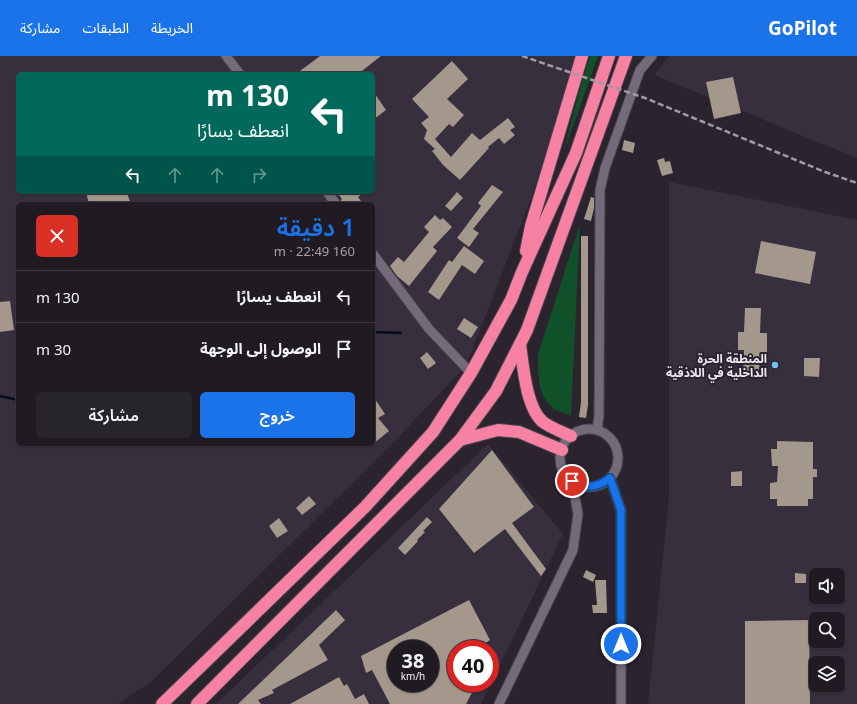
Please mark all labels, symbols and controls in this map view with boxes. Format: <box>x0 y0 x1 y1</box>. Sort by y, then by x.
text: GoPilot <box>768 15 837 41</box>
text: مشاركة <box>20 18 60 37</box>
text: الطبقات <box>82 18 129 37</box>
text: الخريطة <box>151 18 193 37</box>
text: 130 m <box>206 76 289 114</box>
icon: left <box>303 88 355 140</box>
text: انعطف يسارًا <box>197 118 289 142</box>
icon: left <box>122 164 144 186</box>
icon: ahead <box>164 164 186 186</box>
icon: ahead <box>206 164 228 186</box>
icon: right <box>248 164 270 186</box>
text: 1 دقيقة <box>277 210 355 243</box>
button: close <box>36 215 78 257</box>
text: 160 m · 22:49 <box>274 242 355 260</box>
text: انعطف يسارًا <box>237 286 321 306</box>
icon: left <box>333 286 355 308</box>
text: 130 m <box>36 287 80 307</box>
text: الوصول إلى الوجهة <box>200 338 321 358</box>
icon: arrive <box>333 338 355 360</box>
text: 30 m <box>36 339 71 359</box>
place label: المنطقة الحرة الداخلية في اللاذقية <box>666 350 767 382</box>
marker: المنطقة الحرة الداخلية في اللاذقية <box>770 360 780 370</box>
button: مشاركة <box>36 392 192 438</box>
button: خروج <box>200 392 355 438</box>
pin <box>555 464 589 498</box>
icon: arrive <box>561 470 583 492</box>
map controls <box>809 568 845 692</box>
button: sound <box>809 568 845 604</box>
button: search <box>809 612 845 648</box>
position arrow <box>600 623 642 665</box>
speed limit sign: 40 <box>447 640 499 692</box>
text: 38 <box>402 647 424 674</box>
button: layers <box>809 656 845 692</box>
text: km/h <box>401 669 425 683</box>

